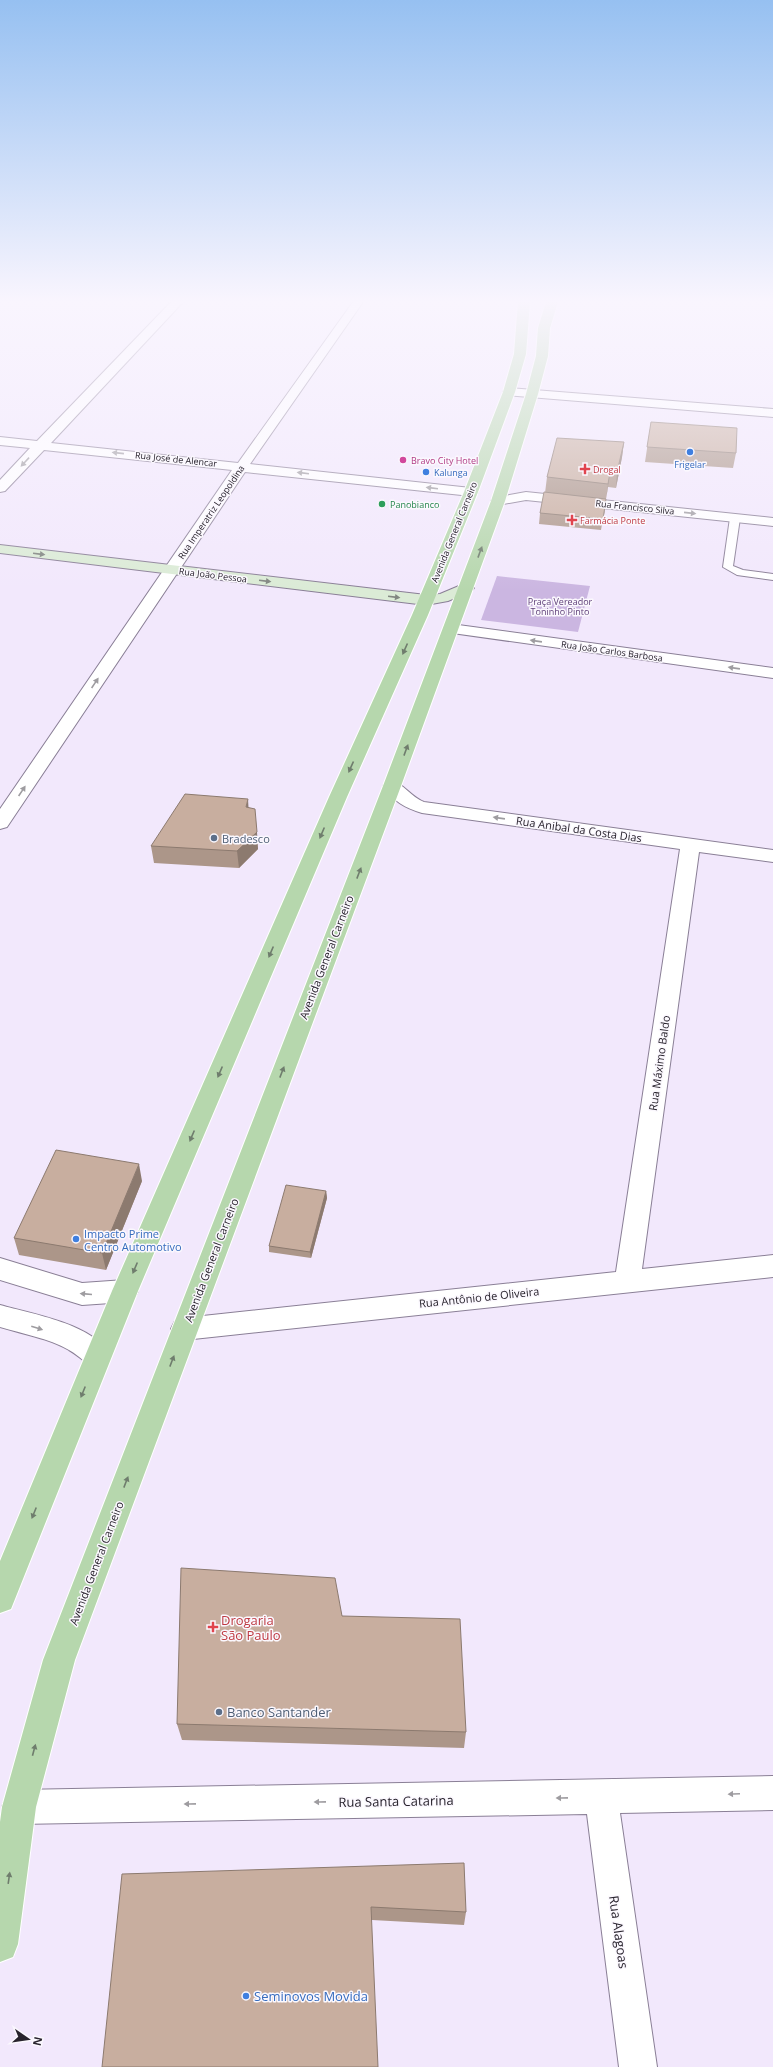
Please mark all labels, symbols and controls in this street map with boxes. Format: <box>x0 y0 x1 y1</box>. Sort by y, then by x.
marker: Frigelar <box>685 447 695 457</box>
street label: Rua José de Alencar <box>134 448 218 470</box>
one-way arrow <box>112 450 124 457</box>
place label: Bravo City Hotel <box>411 454 478 467</box>
marker: Bravo City Hotel <box>398 455 408 465</box>
one-way arrow <box>20 457 29 467</box>
place label: Frigelar <box>674 458 706 471</box>
street label: Rua Imperatriz Leopoldina <box>175 462 247 562</box>
place label: Drogal <box>593 463 621 476</box>
marker: Drogal <box>580 464 590 474</box>
place label: Kalunga <box>434 466 468 479</box>
marker: Kalunga <box>421 467 431 477</box>
one-way arrow <box>297 470 309 476</box>
street label: Avenida General Carneiro <box>428 480 480 584</box>
one-way arrow <box>426 485 438 491</box>
street label: Rua Francisco Silva <box>595 496 675 518</box>
place label: Panobianco <box>390 498 439 511</box>
marker: Panobianco <box>377 499 387 509</box>
one-way arrow <box>684 510 696 516</box>
place label: Farmácia Ponte <box>580 514 645 527</box>
marker: Farmácia Ponte <box>567 515 577 525</box>
one-way arrow <box>477 545 483 557</box>
one-way arrow <box>33 551 45 557</box>
street label: Rua João Pessoa <box>178 564 248 586</box>
one-way arrow <box>259 578 271 584</box>
one-way arrow <box>388 593 400 600</box>
park label: Praça Vereador Toninho Pinto <box>528 595 593 618</box>
street label: Rua João Carlos Barbosa <box>560 637 664 665</box>
one-way arrow <box>530 638 542 644</box>
one-way arrow <box>402 643 408 654</box>
one-way arrow <box>728 665 740 671</box>
one-way arrow <box>91 678 99 688</box>
one-way arrow <box>403 743 409 755</box>
one-way arrow <box>348 761 354 773</box>
one-way arrow <box>18 785 26 796</box>
street label: Rua Anibal da Costa Dias <box>515 813 643 845</box>
one-way arrow <box>493 815 505 821</box>
one-way arrow <box>319 827 325 839</box>
place label: Bradesco <box>222 831 270 846</box>
marker: Bradesco <box>209 833 219 843</box>
one-way arrow <box>356 866 362 878</box>
street label: Avenida General Carneiro <box>295 893 357 1021</box>
one-way arrow <box>268 947 274 958</box>
street label: Rua Máximo Baldo <box>645 1014 673 1112</box>
one-way arrow <box>217 1066 223 1077</box>
one-way arrow <box>280 1066 286 1078</box>
one-way arrow <box>189 1130 195 1141</box>
street label: Avenida General Carneiro <box>180 1196 242 1324</box>
place label: Impacto Prime Centro Automotivo <box>84 1226 182 1254</box>
marker: Impacto Prime Centro Automotivo <box>71 1234 81 1244</box>
one-way arrow <box>132 1262 138 1273</box>
street label: Rua Antônio de Oliveira <box>418 1283 540 1311</box>
one-way arrow <box>80 1290 92 1297</box>
one-way arrow <box>32 1325 44 1331</box>
one-way arrow <box>170 1354 176 1366</box>
one-way arrow <box>79 1387 85 1399</box>
one-way arrow <box>124 1476 130 1488</box>
street label: Avenida General Carneiro <box>65 1499 127 1627</box>
one-way arrow <box>31 1507 37 1519</box>
place label: Drogaria São Paulo <box>221 1611 281 1644</box>
marker: Drogaria São Paulo <box>208 1622 218 1632</box>
place label: Banco Santander <box>227 1703 331 1721</box>
marker: Banco Santander <box>214 1707 224 1717</box>
one-way arrow <box>31 1744 37 1756</box>
street label: Rua Santa Catarina <box>338 1791 454 1811</box>
one-way arrow <box>727 1791 740 1797</box>
one-way arrow <box>555 1795 568 1801</box>
one-way arrow <box>313 1799 326 1805</box>
one-way arrow <box>184 1800 196 1807</box>
one-way arrow <box>6 1872 12 1884</box>
street label: Rua Alagoas <box>605 1894 633 1970</box>
place label: Seminovos Movida <box>254 1987 368 2005</box>
marker: Seminovos Movida <box>241 1991 251 2001</box>
north arrow <box>8 2019 48 2059</box>
text: N <box>30 2035 47 2047</box>

